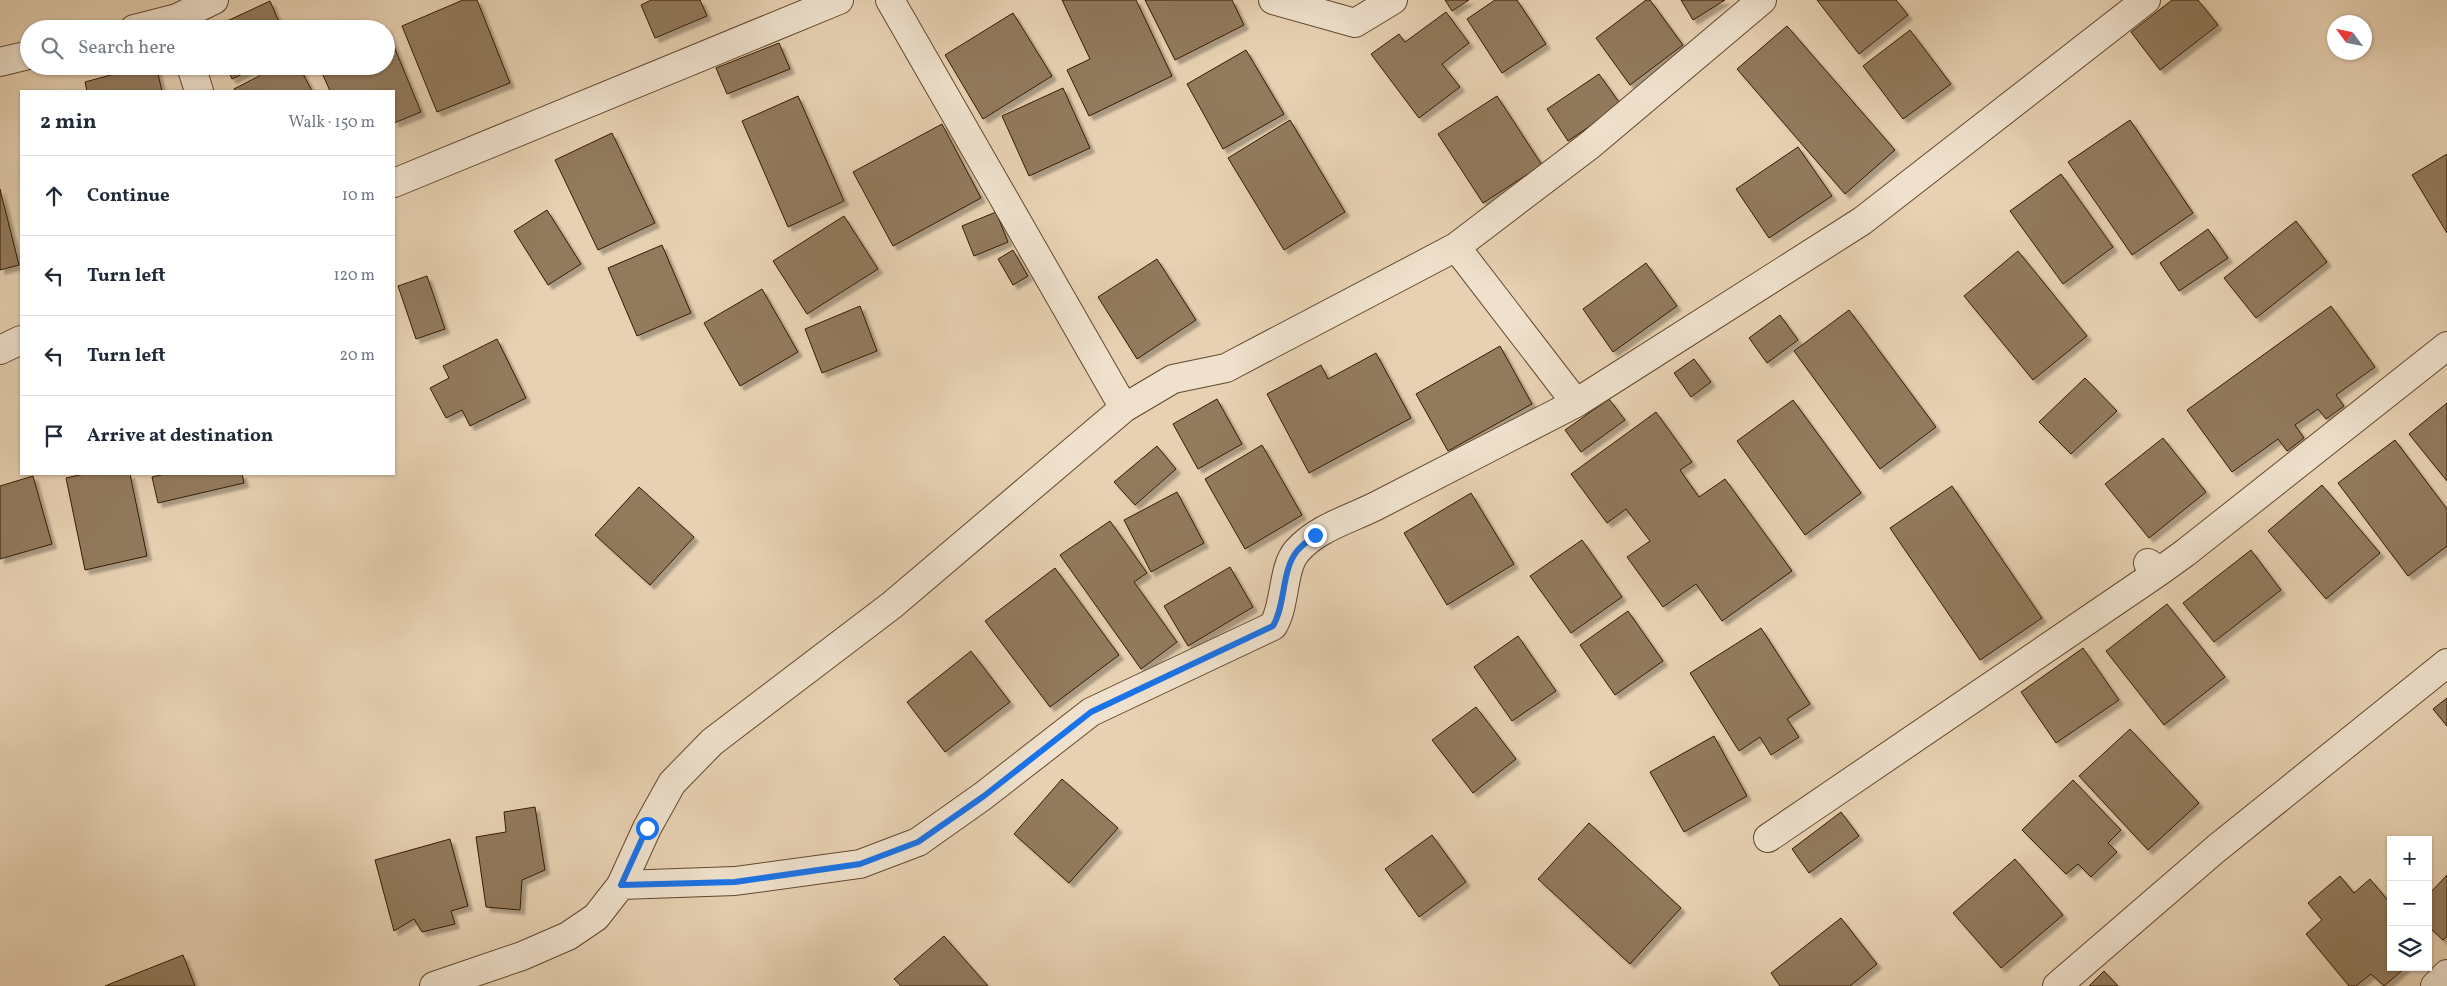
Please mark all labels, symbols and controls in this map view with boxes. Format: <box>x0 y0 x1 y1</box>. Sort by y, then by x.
north arrow <box>2327 15 2372 60</box>
search box <box>20 20 395 75</box>
icon: search <box>38 34 66 62</box>
text: Search here <box>78 35 175 61</box>
text: 2 min <box>40 108 97 137</box>
text: Walk · 150 m <box>289 112 375 134</box>
icon: ahead <box>40 182 68 210</box>
text: Continue <box>87 183 170 209</box>
text: 10 m <box>342 185 375 207</box>
icon: left <box>40 262 68 290</box>
text: Turn left <box>87 263 166 289</box>
text: 120 m <box>333 265 375 287</box>
icon: left <box>40 342 68 370</box>
text: Turn left <box>87 343 166 369</box>
text: 20 m <box>340 345 375 367</box>
icon: arrive <box>40 422 68 450</box>
text: Arrive at destination <box>87 423 273 449</box>
route end <box>1304 524 1327 547</box>
route start <box>636 817 659 840</box>
map controls <box>2387 836 2432 971</box>
button: + <box>2387 836 2432 881</box>
button: − <box>2387 881 2432 926</box>
button: layers <box>2387 926 2432 971</box>

